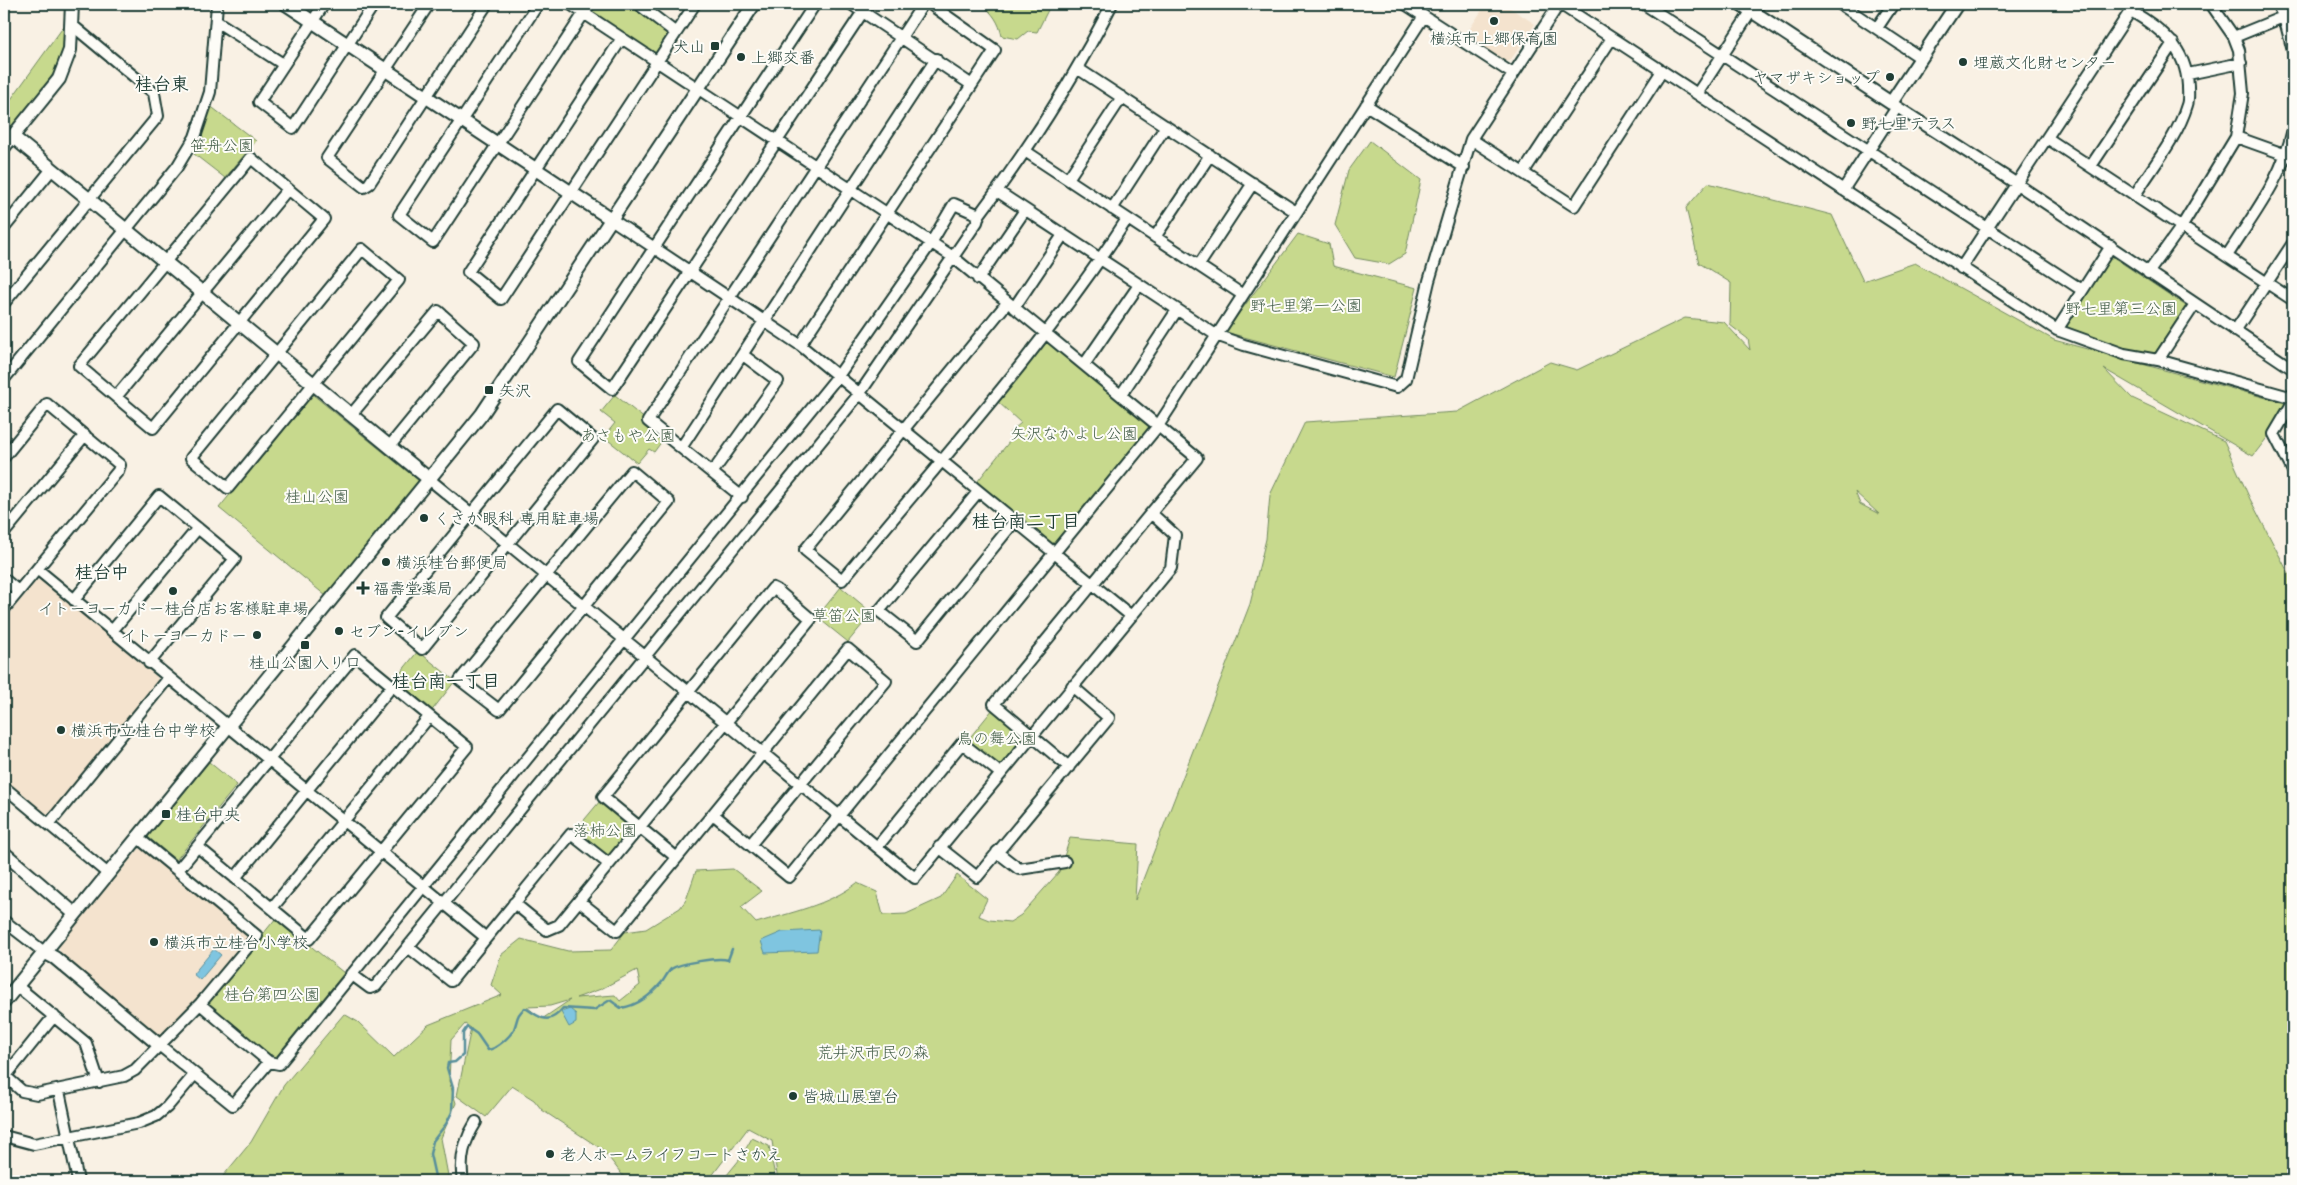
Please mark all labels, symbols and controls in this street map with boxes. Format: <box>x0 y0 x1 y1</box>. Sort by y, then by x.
marker: 横浜市上郷保育園 <box>1488 15 1500 27</box>
place label: 横浜市上郷保育園 <box>1430 25 1558 49</box>
place label: 犬山 <box>673 33 705 57</box>
marker: 犬山 <box>709 40 721 52</box>
place label: 上郷交番 <box>751 44 815 68</box>
place label: 埋蔵文化財センター <box>1973 49 2116 73</box>
marker: 上郷交番 <box>735 51 747 63</box>
marker: 埋蔵文化財センター <box>1957 56 1969 68</box>
place label: ヤマザキショップ <box>1753 64 1880 88</box>
district label: 桂台東 <box>135 69 189 96</box>
marker: ヤマザキショップ <box>1884 71 1896 83</box>
place label: 野七里テラス <box>1861 110 1956 134</box>
marker: 野七里テラス <box>1845 117 1857 129</box>
park label: 笹舟公園 <box>190 132 254 156</box>
park label: 野七里第一公園 <box>1250 292 1362 316</box>
park label: 野七里第三公園 <box>2065 295 2177 319</box>
place label: 矢沢 <box>499 377 531 401</box>
marker: 矢沢 <box>483 384 495 396</box>
park label: 矢沢なかよし公園 <box>1010 420 1138 444</box>
park label: あさもや公園 <box>580 422 676 446</box>
park label: 桂山公園 <box>285 483 349 507</box>
place label: くさか眼科 専用駐車場 <box>434 505 599 529</box>
district label: 桂台南二丁目 <box>972 506 1080 533</box>
marker: くさか眼科 専用駐車場 <box>418 512 430 524</box>
place label: 横浜桂台郵便局 <box>396 549 508 573</box>
marker: 横浜桂台郵便局 <box>380 556 392 568</box>
district label: 桂台中 <box>75 557 129 584</box>
place label: 福壽堂薬局 <box>373 575 453 599</box>
marker: 福壽堂薬局 <box>357 582 369 594</box>
marker: イトーヨーカドー桂台店お客様駐車場 <box>167 585 179 597</box>
place label: イトーヨーカドー桂台店お客様駐車場 <box>37 595 309 619</box>
park label: 草笛公園 <box>812 602 876 626</box>
place label: セブン-イレブン <box>349 618 469 642</box>
place label: イトーヨーカドー <box>120 622 247 646</box>
marker: セブン-イレブン <box>333 625 345 637</box>
marker: イトーヨーカドー <box>251 629 263 641</box>
marker: 桂山公園入り口 <box>299 639 311 651</box>
place label: 桂山公園入り口 <box>249 649 361 673</box>
district label: 桂台南一丁目 <box>392 666 500 693</box>
place label: 横浜市立桂台中学校 <box>71 717 215 741</box>
marker: 横浜市立桂台中学校 <box>55 724 67 736</box>
park label: 鳥の舞公園 <box>957 725 1037 749</box>
place label: 桂台中央 <box>176 801 240 825</box>
marker: 桂台中央 <box>160 808 172 820</box>
park label: 落柿公園 <box>573 817 637 841</box>
place label: 横浜市立桂台小学校 <box>164 929 308 953</box>
marker: 横浜市立桂台小学校 <box>148 936 160 948</box>
park label: 桂台第四公園 <box>224 981 320 1005</box>
park label: 荒井沢市民の森 <box>817 1039 929 1063</box>
place label: 皆城山展望台 <box>803 1083 899 1107</box>
marker: 皆城山展望台 <box>787 1090 799 1102</box>
place label: 老人ホームライフコートさかえ <box>560 1141 782 1165</box>
marker: 老人ホームライフコートさかえ <box>544 1148 556 1160</box>

